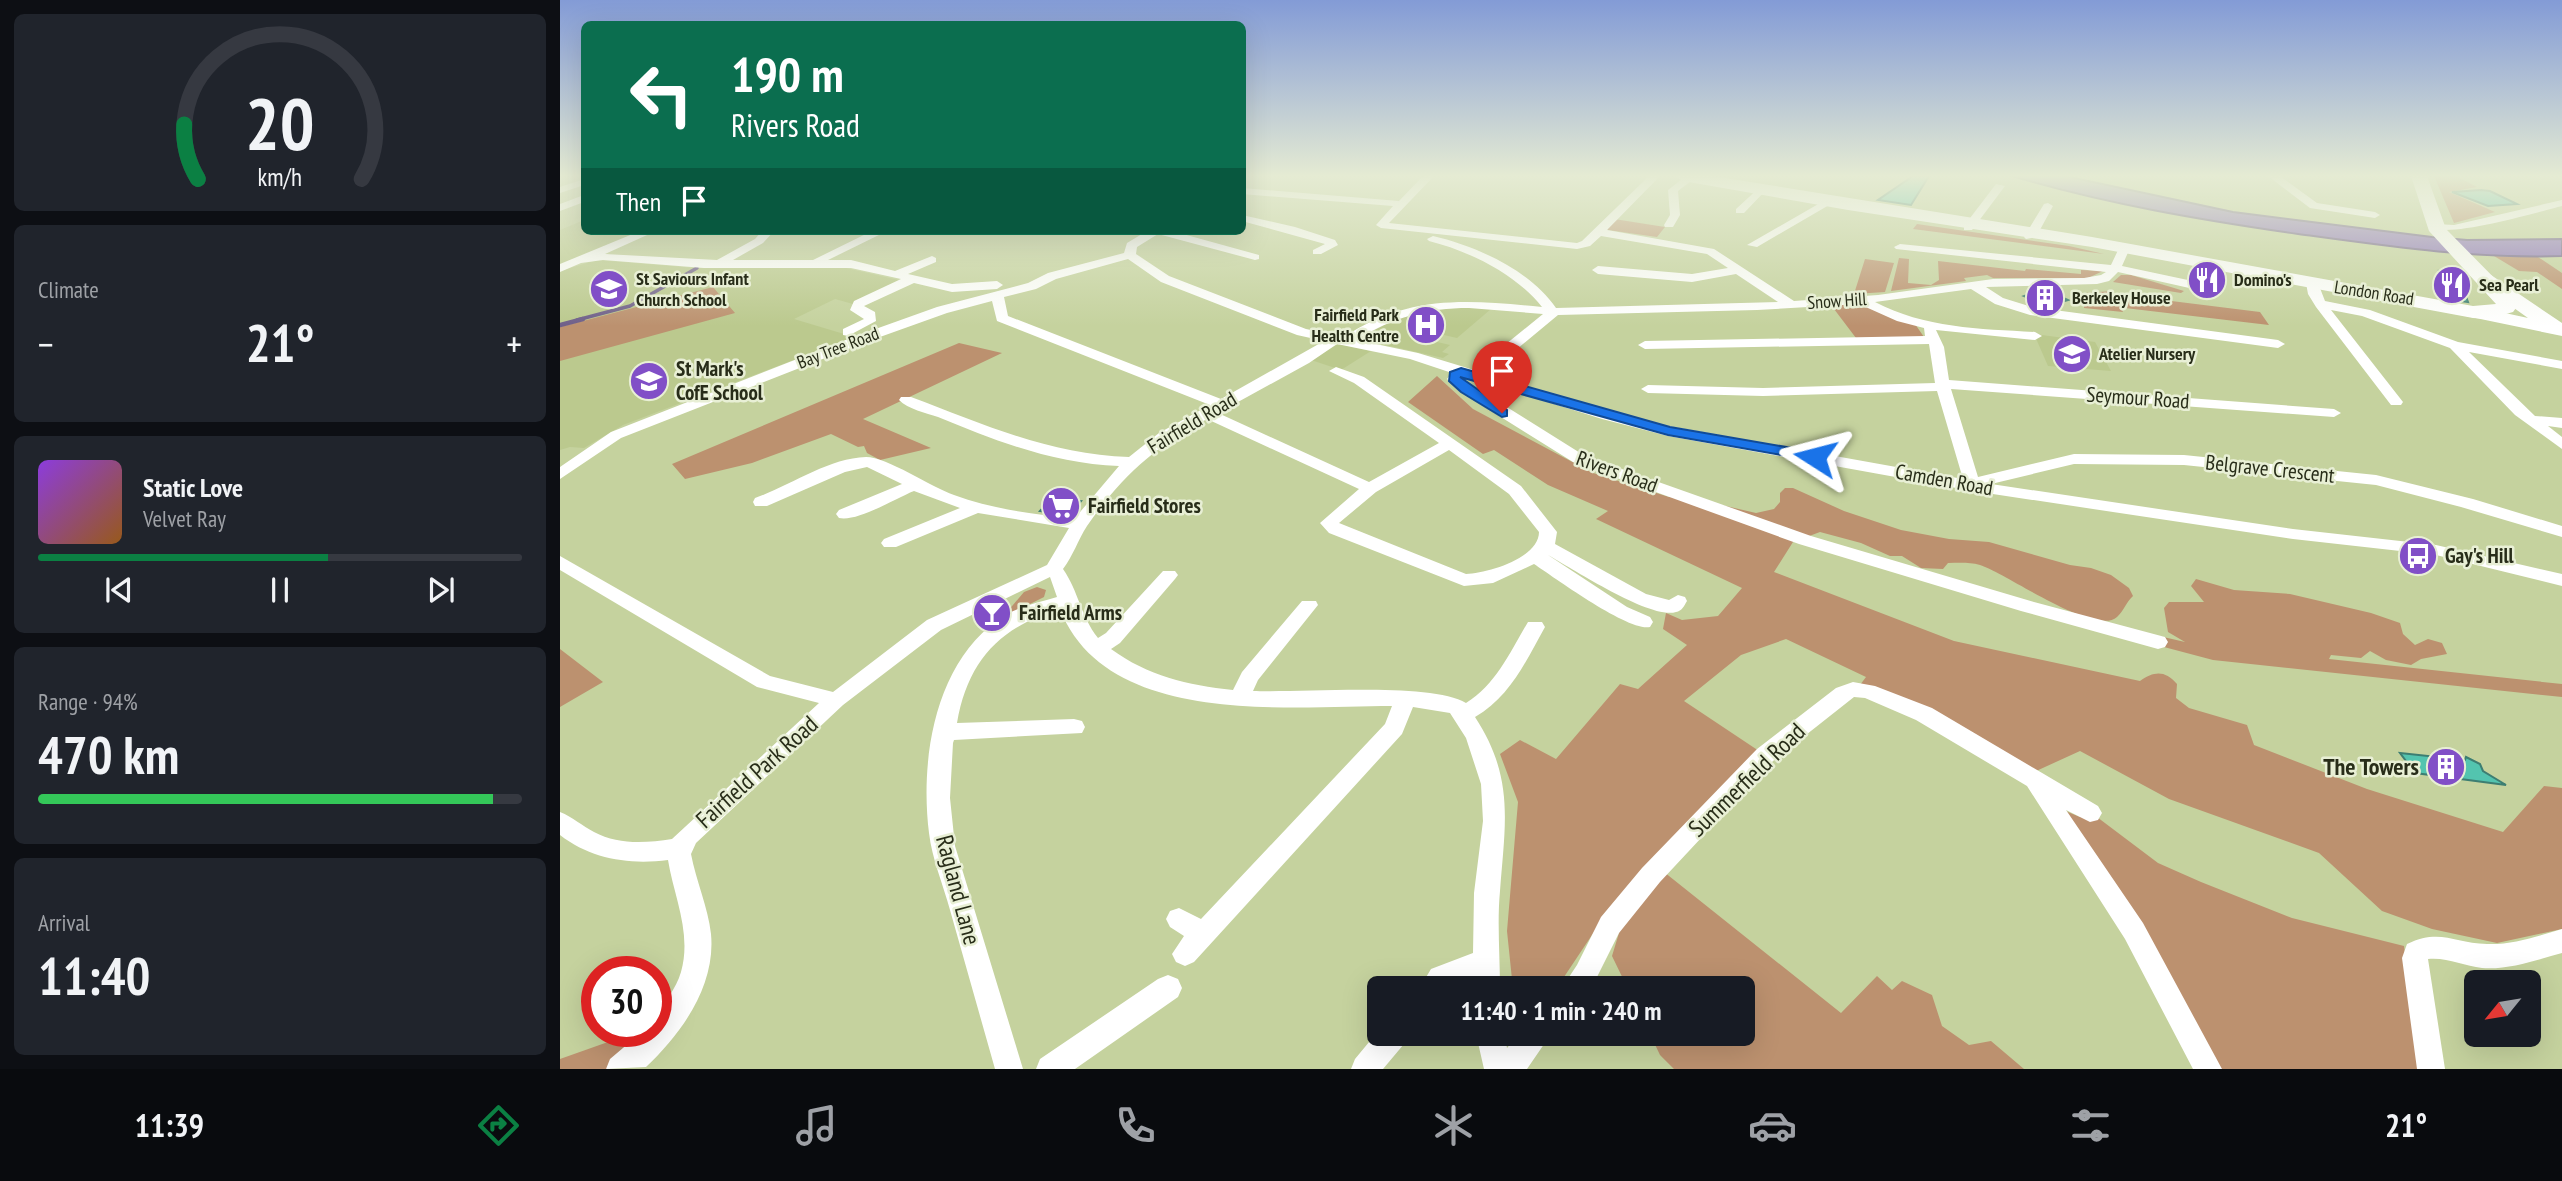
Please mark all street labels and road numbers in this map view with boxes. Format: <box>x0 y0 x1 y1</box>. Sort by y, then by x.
street label: London Road <box>2333 275 2416 310</box>
street label: Snow Hill <box>1807 287 1868 314</box>
street label: Bay Tree Road <box>794 321 882 374</box>
street label: Seymour Road <box>2086 380 2190 415</box>
street label: Fairfield Road <box>1142 385 1241 460</box>
street label: Rivers Road <box>1573 444 1662 499</box>
street label: Belgrave Crescent <box>2204 448 2336 489</box>
street label: Camden Road <box>1893 458 1995 501</box>
street label: Fairfield Park Road <box>689 709 824 835</box>
street label: Summerfield Road <box>1682 716 1812 843</box>
street label: Ragland Lane <box>929 832 988 948</box>

